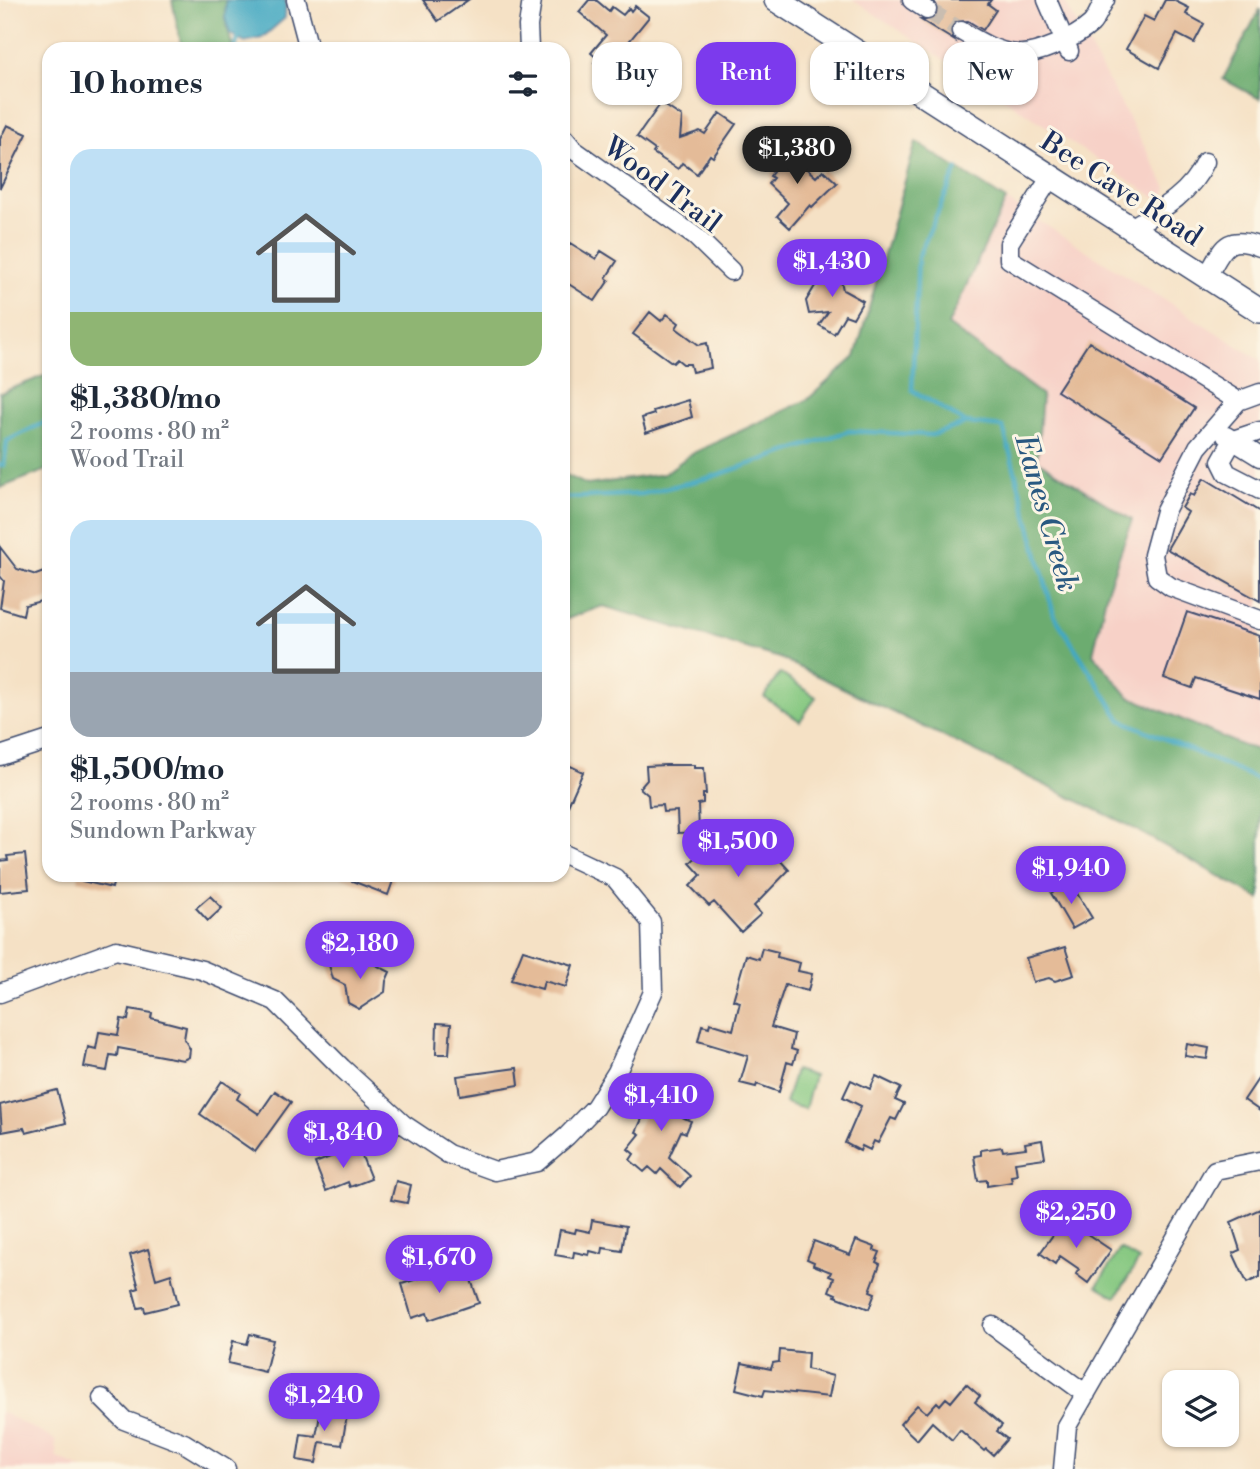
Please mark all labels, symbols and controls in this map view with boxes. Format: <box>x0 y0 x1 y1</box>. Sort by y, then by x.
chip: Buy <box>592 42 682 105</box>
chip: Rent <box>696 42 796 105</box>
chip: Filters <box>810 42 929 105</box>
chip: New <box>943 42 1038 105</box>
text: 10 homes <box>70 65 203 103</box>
icon: filters <box>504 65 542 103</box>
street label: Bee Cave Road <box>1033 124 1208 254</box>
pin: $1,380 <box>740 127 854 186</box>
street label: Wood Trail <box>595 129 728 241</box>
text: $1,380 <box>758 135 836 163</box>
icon: home <box>243 195 369 321</box>
pin: $1,430 <box>775 240 889 299</box>
text: $1,430 <box>793 248 871 276</box>
text: $1,380/mo <box>70 380 221 418</box>
text: 2 rooms · 80 m² <box>70 418 229 446</box>
water label: Eanes Creek <box>1005 429 1087 596</box>
text: Wood Trail <box>70 446 184 474</box>
icon: home <box>243 566 369 692</box>
text: $1,500/mo <box>70 751 225 789</box>
text: 2 rooms · 80 m² <box>70 789 229 817</box>
text: Sundown Parkway <box>70 817 256 845</box>
pin: $1,500 <box>681 820 795 879</box>
text: $1,500 <box>698 828 778 856</box>
pin: $1,940 <box>1014 846 1128 906</box>
text: $1,940 <box>1032 855 1110 883</box>
pin: $2,180 <box>303 922 417 981</box>
text: $2,180 <box>321 930 399 958</box>
pin: $1,410 <box>604 1074 718 1133</box>
text: $1,410 <box>624 1082 698 1110</box>
pin: $1,840 <box>286 1110 400 1170</box>
text: $1,840 <box>303 1119 383 1147</box>
pin: $2,250 <box>1019 1190 1133 1250</box>
text: $2,250 <box>1036 1199 1116 1227</box>
pin: $1,670 <box>382 1236 496 1295</box>
text: $1,670 <box>401 1244 477 1272</box>
map controls <box>1162 1370 1239 1447</box>
button: layers <box>1162 1370 1239 1447</box>
pin: $1,240 <box>267 1374 381 1433</box>
text: $1,240 <box>285 1382 363 1410</box>

